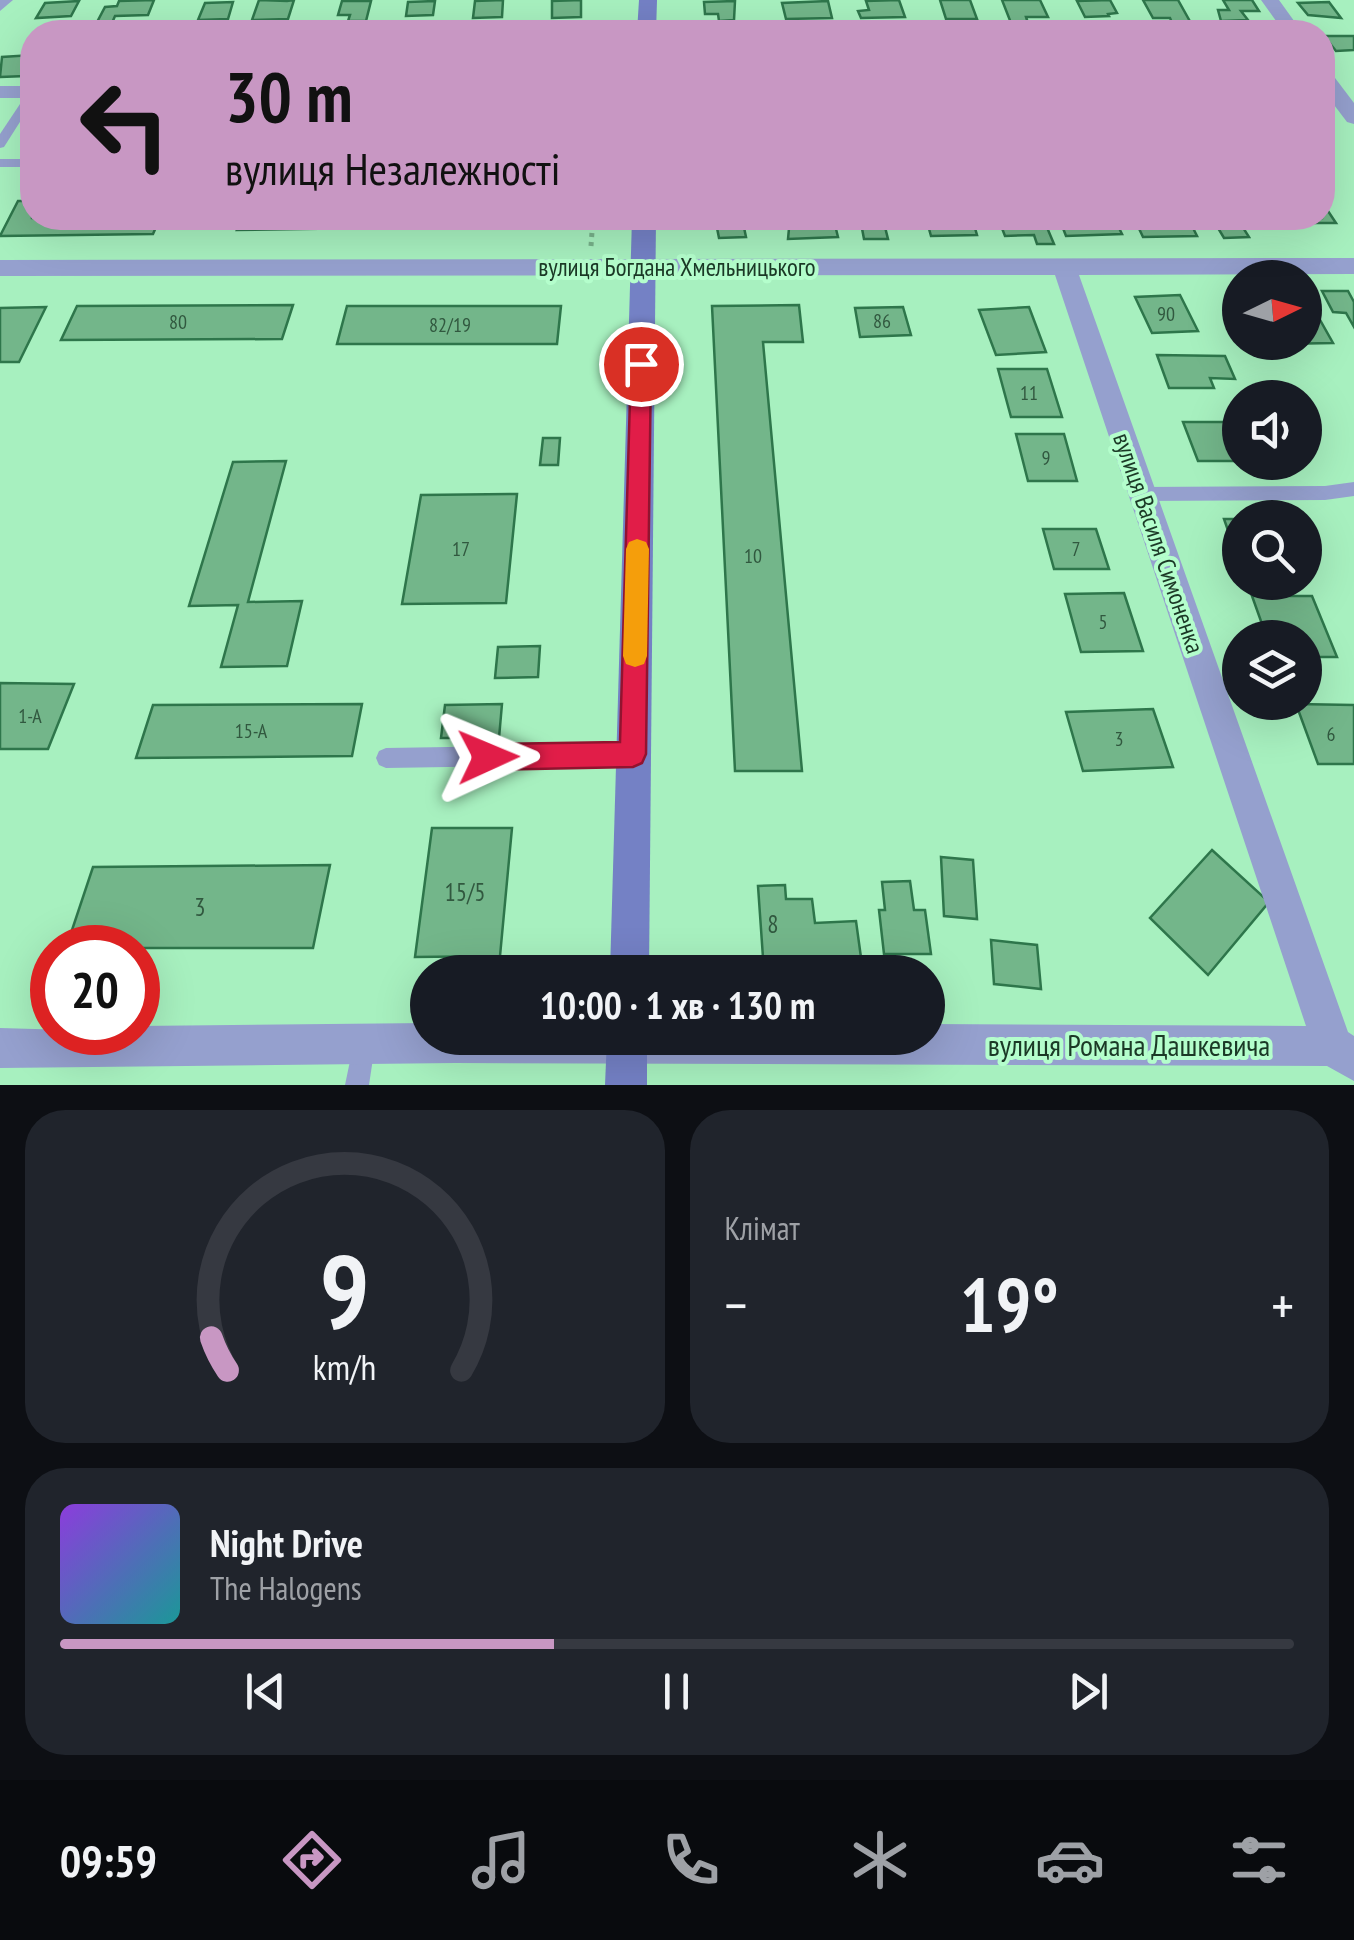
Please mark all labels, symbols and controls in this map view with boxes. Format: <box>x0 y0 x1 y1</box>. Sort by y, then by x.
text: 30 m <box>225 51 353 141</box>
icon: left <box>60 60 190 190</box>
text: вулиця Незалежності <box>225 139 560 197</box>
street label: вулиця Богдана Хмельницького <box>538 251 816 283</box>
north arrow <box>1222 260 1322 360</box>
map controls <box>1222 260 1322 720</box>
house number: 90 <box>1157 301 1175 327</box>
house number: 86 <box>873 308 891 334</box>
house number: 80 <box>169 309 187 335</box>
house number: 82/19 <box>429 312 471 338</box>
pin <box>599 322 684 407</box>
icon: arrive <box>614 337 669 392</box>
house number: 11 <box>1020 380 1038 406</box>
button: sound <box>1222 380 1322 480</box>
street label: вулиця Василя Симоненка <box>1106 429 1212 657</box>
house number: 9 <box>1042 445 1051 471</box>
button: search <box>1222 500 1322 600</box>
house number: 17 <box>452 536 470 562</box>
house number: 7 <box>1072 536 1081 562</box>
house number: 10 <box>744 543 762 569</box>
house number: 5 <box>1099 609 1108 635</box>
button: layers <box>1222 620 1322 720</box>
house number: 1-А <box>18 703 42 729</box>
position arrow <box>436 705 540 809</box>
house number: 15-А <box>235 718 268 744</box>
house number: 6 <box>1327 721 1336 747</box>
house number: 3 <box>1115 726 1124 752</box>
house number: 15/5 <box>444 876 486 908</box>
house number: 3 <box>194 891 206 923</box>
house number: 8 <box>767 908 779 940</box>
speed limit sign: 20 <box>30 925 160 1055</box>
text: 10:00 · 1 хв · 130 m <box>540 980 815 1029</box>
street label: вулиця Романа Дашкевича <box>988 1025 1270 1064</box>
text: Клімат <box>725 1207 800 1249</box>
text: 9 <box>320 1222 370 1357</box>
text: 19° <box>960 1256 1059 1353</box>
text: − <box>725 1269 747 1340</box>
text: + <box>1271 1269 1294 1340</box>
text: km/h <box>313 1344 376 1390</box>
text: Night Drive <box>210 1518 363 1567</box>
text: The Halogens <box>210 1567 362 1609</box>
icon: previous <box>238 1664 293 1719</box>
icon: pause <box>649 1664 704 1719</box>
icon: next <box>1061 1664 1116 1719</box>
icon: directions <box>277 1825 347 1895</box>
icon: music <box>466 1825 536 1895</box>
icon: phone <box>656 1825 726 1895</box>
icon: climate <box>845 1825 915 1895</box>
icon: car <box>1035 1825 1105 1895</box>
icon: filters <box>1224 1825 1294 1895</box>
text: 09:59 <box>60 1831 157 1889</box>

